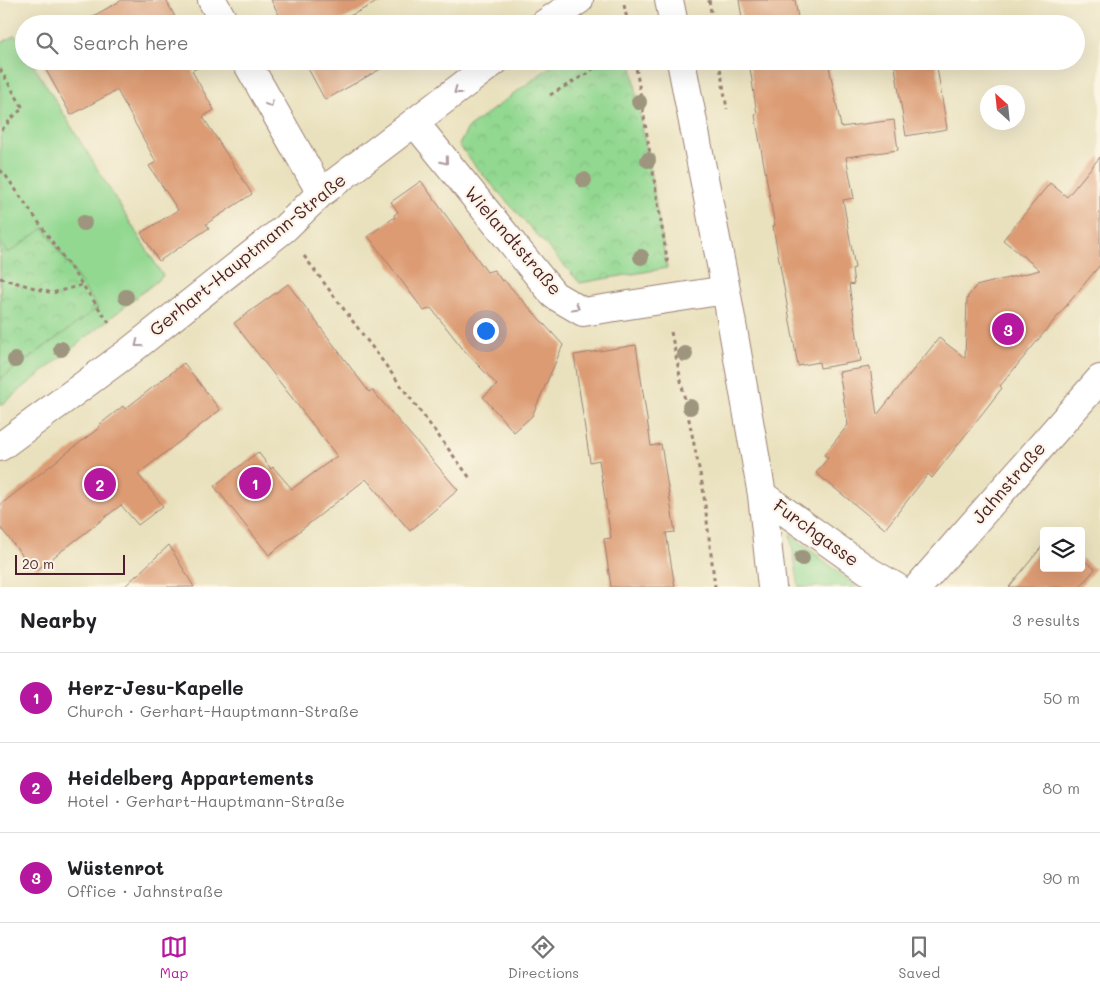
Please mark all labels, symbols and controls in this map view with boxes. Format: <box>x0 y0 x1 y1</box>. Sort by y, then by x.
search box <box>15 15 1085 70</box>
icon: search <box>33 29 61 57</box>
text: Search here <box>73 30 189 55</box>
one-way arrow <box>453 85 463 94</box>
north arrow <box>980 85 1025 130</box>
one-way arrow <box>264 98 274 107</box>
one-way arrow <box>440 155 448 164</box>
street label: Gerhart-Hauptmann-Straße <box>144 167 351 341</box>
street label: Wielandtstraße <box>460 181 568 300</box>
one-way arrow <box>570 301 579 311</box>
pin: 3 <box>992 310 1024 348</box>
your location <box>473 318 499 344</box>
one-way arrow <box>135 339 144 347</box>
street label: Jahnstraße <box>966 436 1050 528</box>
pin: 1 <box>239 464 271 502</box>
pin: 2 <box>84 465 116 503</box>
street label: Furchgasse <box>769 493 864 571</box>
map controls <box>1040 527 1085 572</box>
button: layers <box>1040 527 1085 572</box>
scale bar <box>15 552 125 575</box>
text: 20 m <box>22 554 54 573</box>
text: Nearby <box>20 606 97 633</box>
text: 3 results <box>1012 609 1080 630</box>
text: Herz-Jesu-Kapelle <box>67 675 244 700</box>
text: 1 <box>32 687 40 708</box>
text: 50 m <box>1043 687 1080 708</box>
text: Church · Gerhart-Hauptmann-Straße <box>67 700 359 721</box>
text: Heidelberg Appartements <box>67 765 314 790</box>
text: 2 <box>32 777 40 798</box>
text: 80 m <box>1043 777 1080 798</box>
text: Hotel · Gerhart-Hauptmann-Straße <box>67 790 345 811</box>
text: Wüstenrot <box>67 855 164 880</box>
text: 3 <box>31 867 41 888</box>
text: 90 m <box>1043 867 1080 888</box>
text: Office · Jahnstraße <box>67 880 223 901</box>
tab: Map <box>160 933 188 982</box>
tab: Directions <box>508 933 579 982</box>
tab: Saved <box>899 933 940 982</box>

